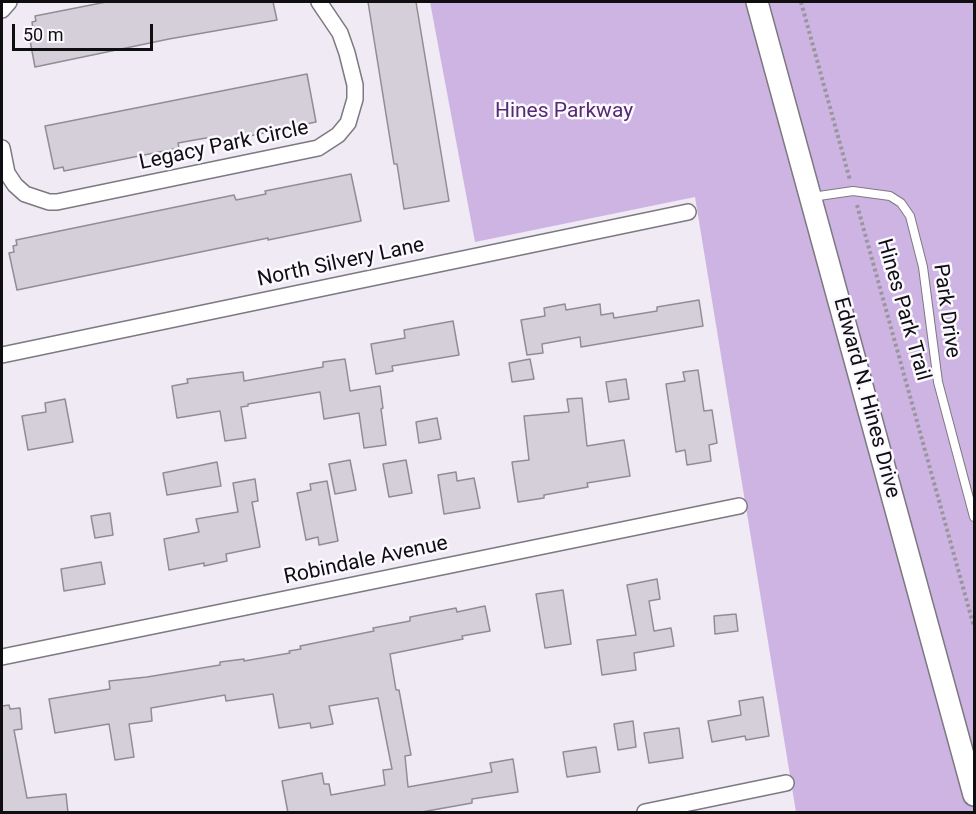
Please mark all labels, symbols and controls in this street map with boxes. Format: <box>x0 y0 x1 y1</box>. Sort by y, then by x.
scale bar <box>15 12 156 50</box>
text: 50 m <box>23 24 63 45</box>
park label: Hines Parkway <box>495 99 633 125</box>
street label: Legacy Park Circle <box>137 116 311 176</box>
street label: North Silvery Lane <box>255 233 427 293</box>
street label: Hines Park Trail <box>871 236 935 384</box>
street label: Park Drive <box>927 262 965 360</box>
street label: Edward N. Hines Drive <box>827 295 905 501</box>
street label: Robindale Avenue <box>282 531 450 591</box>

